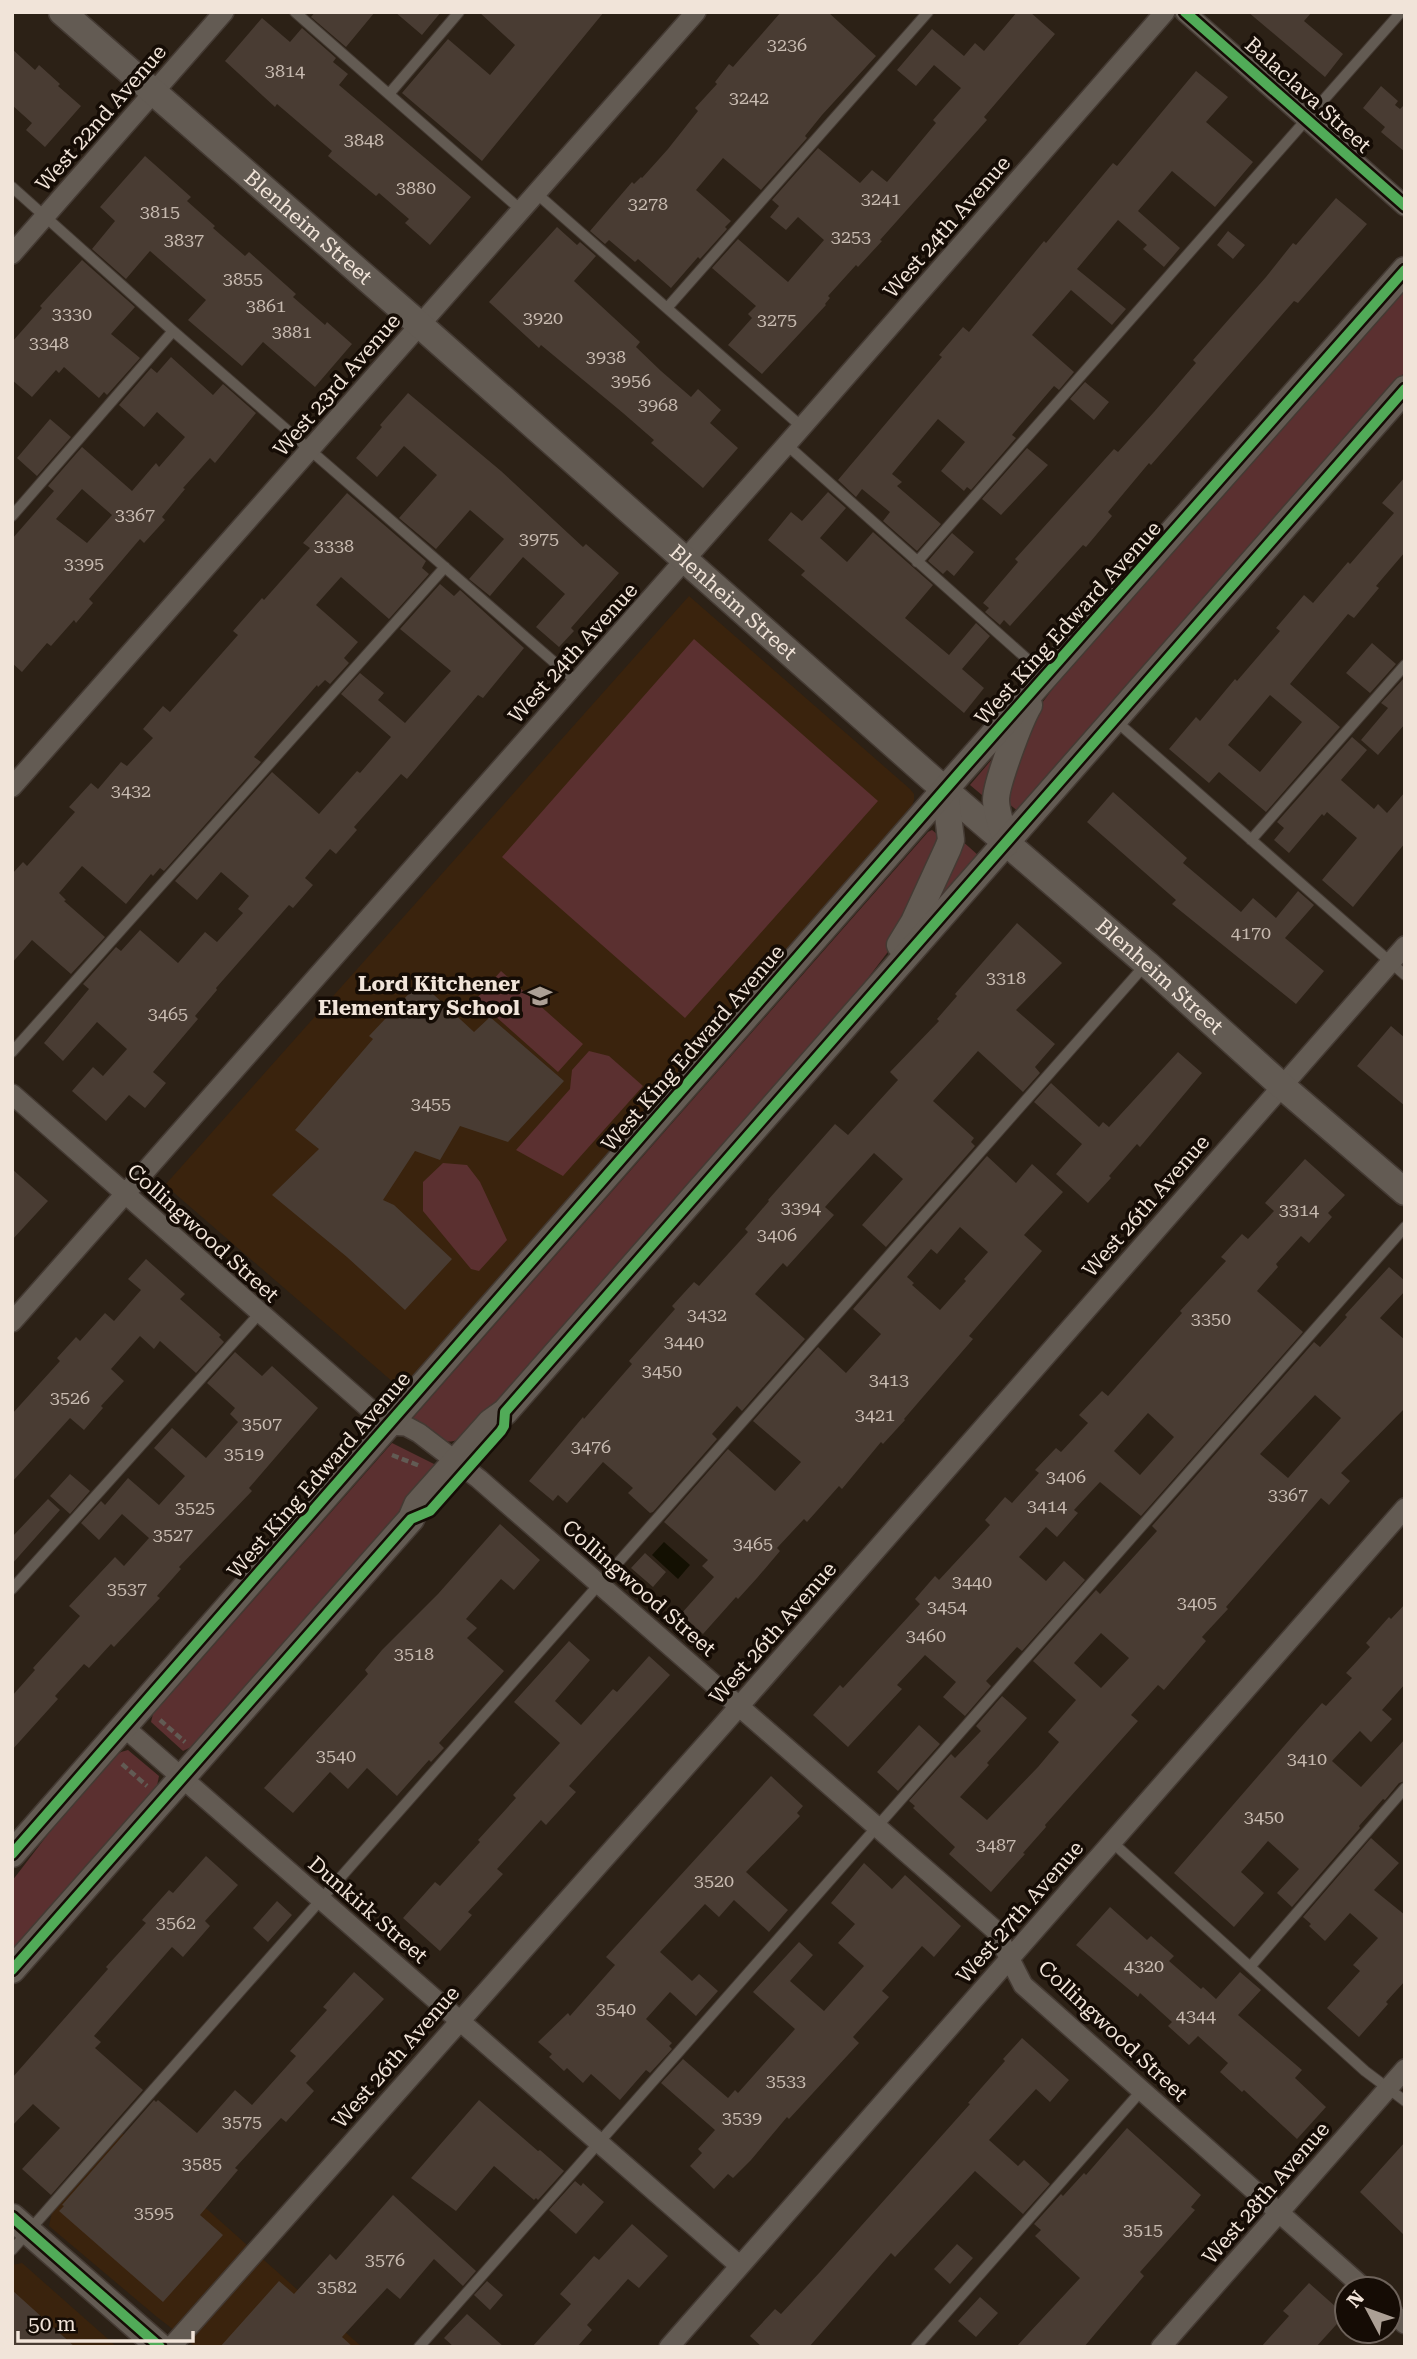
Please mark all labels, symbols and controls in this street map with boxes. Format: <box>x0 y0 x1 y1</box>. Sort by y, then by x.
street label: Balaclava Street <box>1240 32 1376 158</box>
house number: 3236 <box>767 34 807 55</box>
street label: West 22nd Avenue <box>31 40 171 196</box>
house number: 3814 <box>265 60 305 81</box>
house number: 3242 <box>729 87 769 108</box>
house number: 3848 <box>344 129 384 150</box>
street label: West 24th Avenue <box>879 151 1015 303</box>
street label: Blenheim Street <box>239 165 377 290</box>
house number: 3880 <box>396 177 436 198</box>
house number: 3241 <box>861 188 901 209</box>
house number: 3278 <box>628 193 668 214</box>
house number: 3815 <box>140 201 180 222</box>
house number: 3253 <box>831 226 871 247</box>
house number: 3837 <box>164 229 204 250</box>
house number: 3855 <box>223 268 263 289</box>
house number: 3861 <box>246 295 286 316</box>
house number: 3330 <box>52 303 92 324</box>
house number: 3920 <box>523 307 563 328</box>
street label: West 23rd Avenue <box>269 309 405 461</box>
house number: 3275 <box>757 309 797 330</box>
house number: 3881 <box>272 321 312 342</box>
house number: 3348 <box>29 332 69 353</box>
house number: 3938 <box>586 346 626 367</box>
house number: 3956 <box>611 370 651 391</box>
house number: 3968 <box>638 394 678 415</box>
house number: 3367 <box>115 504 155 525</box>
street label: West King Edward Avenue <box>970 516 1166 730</box>
house number: 3975 <box>519 528 559 549</box>
house number: 3338 <box>314 535 354 556</box>
street label: Blenheim Street <box>665 540 802 665</box>
house number: 3395 <box>64 553 104 574</box>
street label: West 24th Avenue <box>504 578 642 728</box>
house number: 3432 <box>111 780 151 801</box>
street label: Blenheim Street <box>1091 914 1228 1039</box>
house number: 4170 <box>1231 922 1271 943</box>
street label: West King Edward Avenue <box>597 940 789 1156</box>
house number: 3318 <box>986 967 1026 988</box>
place label: Lord Kitchener Elementary School <box>318 972 520 1020</box>
school or university icon: Lord Kitchener Elementary School <box>526 982 554 1010</box>
house number: 3465 <box>148 1003 188 1024</box>
house number: 3455 <box>411 1093 451 1114</box>
street label: West 26th Avenue <box>1078 1130 1214 1282</box>
street label: Collingwood Street <box>122 1159 284 1307</box>
house number: 3394 <box>781 1197 821 1218</box>
house number: 3314 <box>1279 1199 1319 1220</box>
house number: 3406 <box>757 1224 797 1245</box>
house number: 3432 <box>687 1304 727 1325</box>
house number: 3350 <box>1191 1308 1231 1329</box>
house number: 3440 <box>664 1331 704 1352</box>
house number: 3450 <box>642 1360 682 1381</box>
street label: West King Edward Avenue <box>223 1367 415 1583</box>
house number: 3413 <box>869 1369 909 1390</box>
house number: 3526 <box>50 1387 90 1408</box>
house number: 3421 <box>855 1404 895 1425</box>
house number: 3507 <box>242 1413 282 1434</box>
house number: 3476 <box>571 1436 611 1457</box>
house number: 3519 <box>224 1443 264 1464</box>
house number: 3406 <box>1046 1466 1086 1487</box>
house number: 3367 <box>1268 1484 1308 1505</box>
house number: 3414 <box>1027 1495 1067 1516</box>
house number: 3525 <box>175 1497 215 1518</box>
street label: Collingwood Street <box>557 1515 721 1661</box>
house number: 3527 <box>153 1524 193 1545</box>
house number: 3465 <box>733 1533 773 1554</box>
street label: West 26th Avenue <box>705 1557 841 1709</box>
house number: 3440 <box>952 1571 992 1592</box>
house number: 3537 <box>107 1578 147 1599</box>
house number: 3405 <box>1177 1592 1217 1613</box>
house number: 3454 <box>927 1596 967 1617</box>
house number: 3460 <box>906 1625 946 1646</box>
house number: 3518 <box>394 1643 434 1664</box>
house number: 3540 <box>316 1745 356 1766</box>
house number: 3410 <box>1287 1748 1327 1769</box>
house number: 3450 <box>1244 1806 1284 1827</box>
house number: 3487 <box>976 1834 1016 1855</box>
street label: West 27th Avenue <box>952 1836 1088 1988</box>
street label: Dunkirk Street <box>303 1852 433 1968</box>
house number: 3520 <box>694 1870 734 1891</box>
house number: 3562 <box>156 1912 196 1933</box>
house number: 4320 <box>1124 1955 1164 1976</box>
street label: Collingwood Street <box>1033 1956 1193 2106</box>
street label: West 26th Avenue <box>328 1981 464 2133</box>
house number: 3540 <box>596 1998 636 2019</box>
house number: 4344 <box>1176 2005 1216 2026</box>
house number: 3533 <box>766 2070 806 2091</box>
house number: 3539 <box>722 2107 762 2128</box>
house number: 3575 <box>222 2111 262 2132</box>
street label: West 28th Avenue <box>1198 2117 1334 2269</box>
house number: 3585 <box>182 2153 222 2174</box>
house number: 3595 <box>134 2202 174 2223</box>
house number: 3515 <box>1123 2219 1163 2240</box>
house number: 3576 <box>365 2249 405 2270</box>
north arrow <box>1333 2275 1403 2345</box>
house number: 3582 <box>317 2276 357 2297</box>
text: N <box>1342 2286 1369 2312</box>
scale bar <box>18 2300 192 2344</box>
text: 50 m <box>28 2312 76 2336</box>

